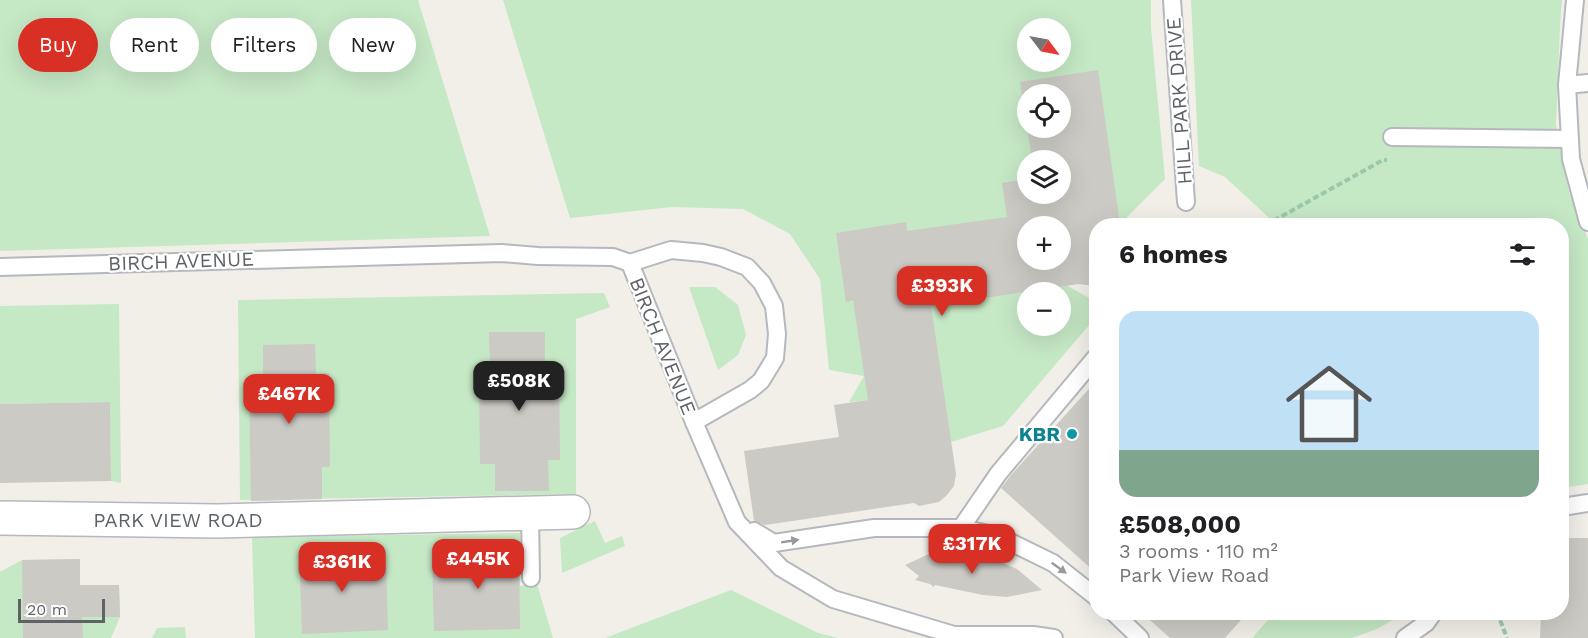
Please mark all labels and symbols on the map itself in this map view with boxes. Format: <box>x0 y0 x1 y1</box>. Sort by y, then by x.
street label: HILL PARK DRIVE <box>1161 17 1197 185</box>
north arrow <box>1017 18 1071 72</box>
street label: BIRCH AVENUE <box>108 246 254 276</box>
pin: £393K <box>900 266 984 317</box>
street label: BIRCH AVENUE <box>625 274 701 418</box>
pin: £508K <box>477 361 561 412</box>
pin: £467K <box>247 374 331 425</box>
place label: KBR <box>1019 422 1060 446</box>
marker: KBR <box>1065 427 1079 441</box>
street label: PARK VIEW ROAD <box>93 508 263 532</box>
pin: £317K <box>930 524 1014 575</box>
one-way arrow <box>780 536 799 545</box>
pin: £445K <box>436 539 520 590</box>
pin: £361K <box>300 542 384 593</box>
one-way arrow <box>1050 562 1066 574</box>
scale bar <box>18 596 105 624</box>

